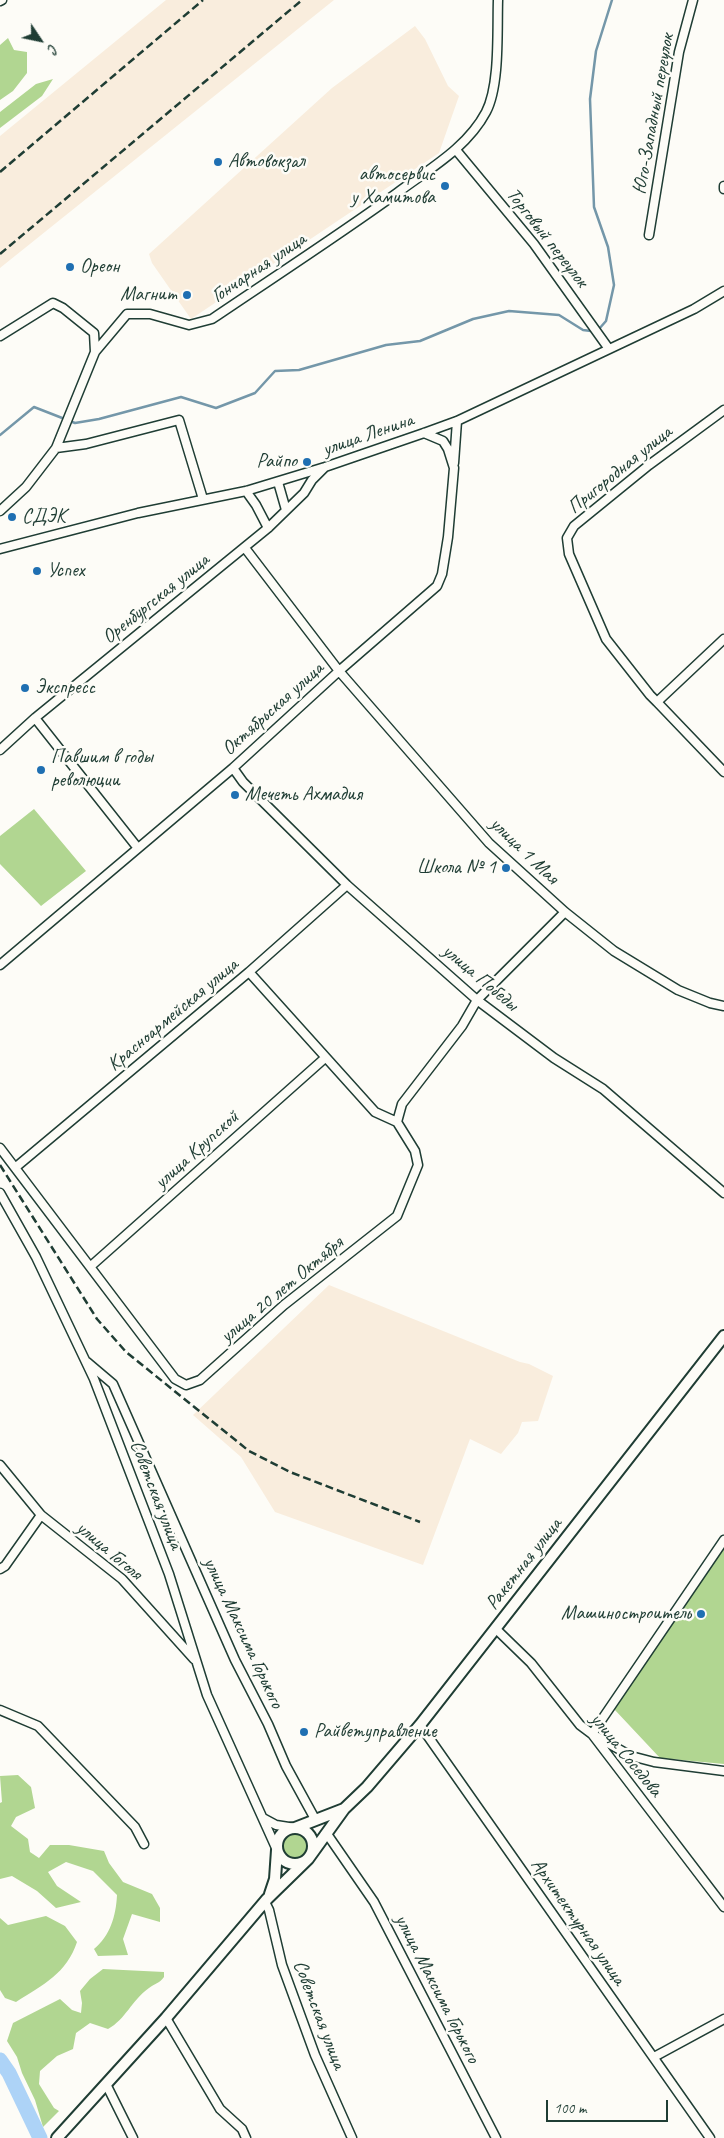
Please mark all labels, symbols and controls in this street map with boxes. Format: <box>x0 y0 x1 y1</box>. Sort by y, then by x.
north arrow <box>15 15 65 65</box>
street label: Юго-Западный переулок <box>628 32 680 196</box>
text: С <box>44 41 62 56</box>
place label: Автовокзал <box>228 150 305 174</box>
marker: Автовокзал <box>212 156 224 168</box>
place label: автосервис у Хамитова <box>351 163 435 210</box>
marker: автосервис у Хамитова <box>439 180 451 192</box>
street label: Торговый переулок <box>501 184 593 292</box>
street label: Гончарная улица <box>207 228 311 308</box>
place label: Ореон <box>80 255 119 279</box>
marker: Ореон <box>64 261 76 273</box>
place label: Магнит <box>120 283 177 307</box>
marker: Магнит <box>181 289 193 301</box>
street label: улица Ленина <box>319 408 417 462</box>
street label: Пригородная улица <box>563 421 677 519</box>
place label: Райпо <box>257 450 297 474</box>
marker: Райпо <box>301 456 313 468</box>
place label: СДЭК <box>22 505 66 529</box>
marker: СДЭК <box>6 511 18 523</box>
street label: Оренбургская улица <box>98 548 214 650</box>
place label: Успех <box>47 559 85 583</box>
marker: Успех <box>31 565 43 577</box>
street label: Октябрьская улица <box>217 657 329 761</box>
place label: Экспресс <box>35 676 95 700</box>
marker: Экспресс <box>19 682 31 694</box>
place label: Павшим в годы революции <box>51 746 153 793</box>
marker: Павшим в годы революции <box>35 764 47 776</box>
place label: Мечеть Ахмадия <box>245 783 362 807</box>
marker: Мечеть Ахмадия <box>229 789 241 801</box>
street label: улица 1 Мая <box>485 812 563 890</box>
place label: Школа № 1 <box>417 856 496 880</box>
marker: Школа № 1 <box>500 862 512 874</box>
street label: улица Победы <box>437 939 523 1017</box>
street label: Красноармейская улица <box>103 953 243 1077</box>
street label: улица Крупской <box>150 1106 244 1194</box>
street label: улица 20 лет Октября <box>216 1232 348 1348</box>
street label: Советская улица <box>124 1437 188 1553</box>
street label: Ракетная улица <box>481 1513 567 1615</box>
street label: улица Гоголя <box>71 1516 147 1586</box>
street label: улица Максима Горького <box>197 1554 289 1712</box>
place label: Машиностроитель <box>561 1602 691 1626</box>
marker: Машиностроитель <box>695 1608 707 1620</box>
street label: улица Соседова <box>585 1708 667 1802</box>
place label: Райветуправление <box>314 1720 436 1744</box>
marker: Райветуправление <box>298 1726 310 1738</box>
street label: Архитектурная улица <box>525 1854 631 1990</box>
street label: улица Максима Горького <box>389 1911 485 2067</box>
street label: Советская улица <box>287 1957 351 2073</box>
scale bar <box>549 2090 672 2122</box>
text: 100 m <box>554 2099 586 2118</box>

